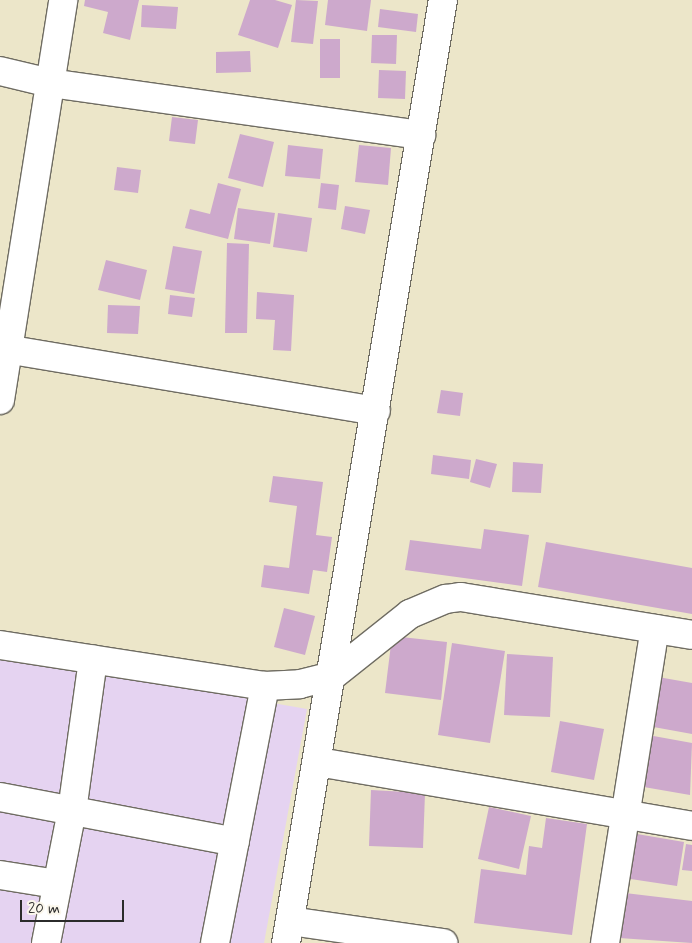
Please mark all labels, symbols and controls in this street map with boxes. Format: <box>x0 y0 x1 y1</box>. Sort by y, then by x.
scale bar <box>22 890 126 922</box>
text: 20 m <box>28 899 60 919</box>

